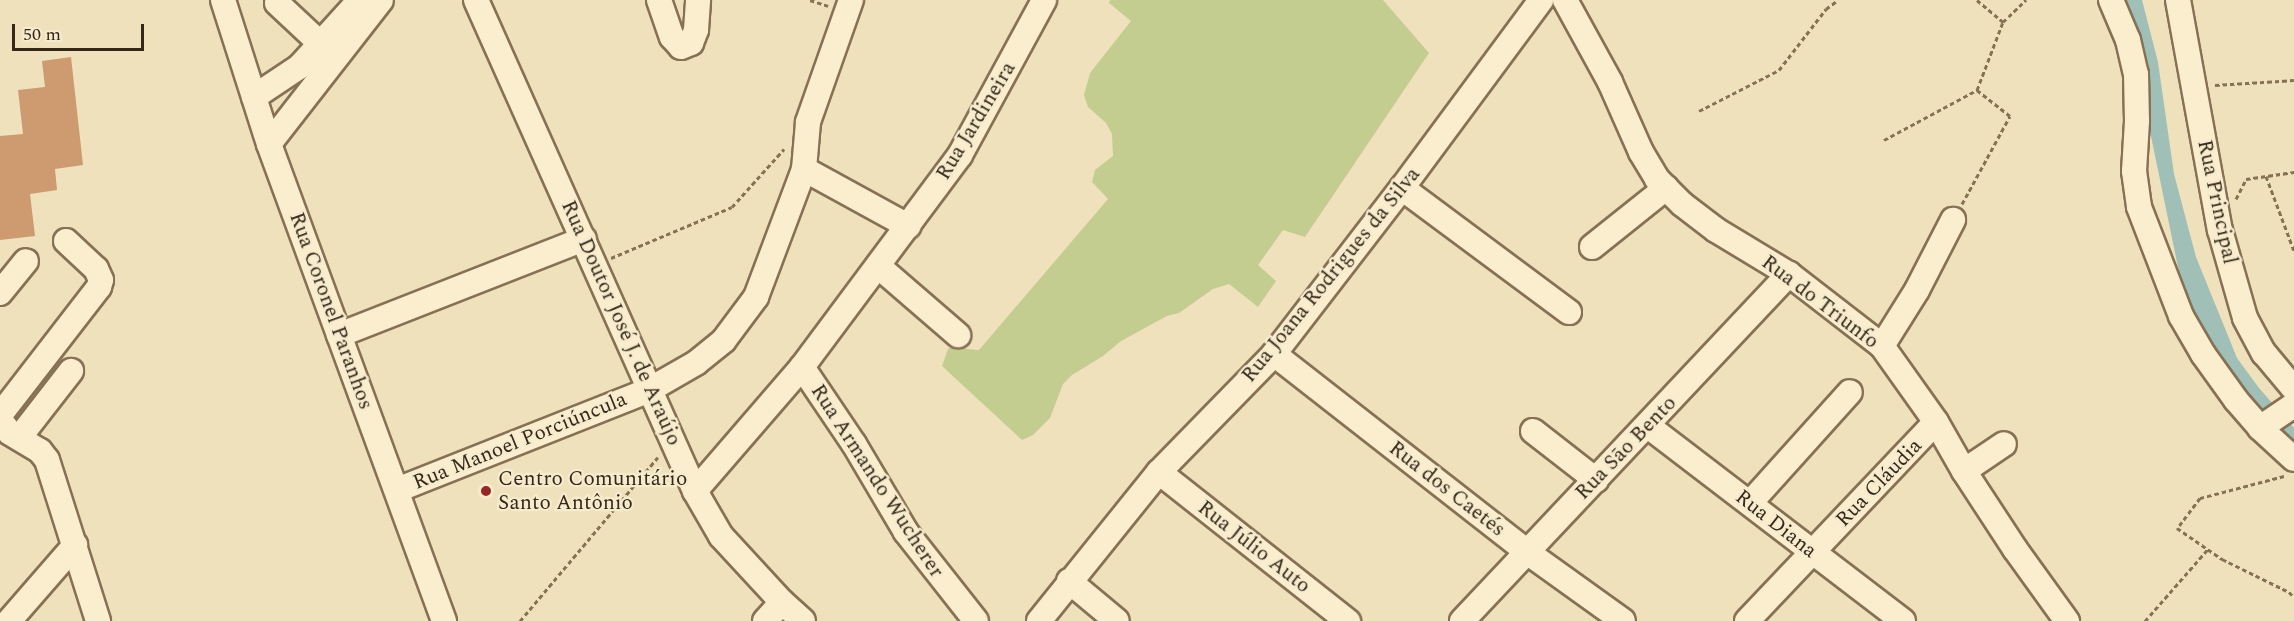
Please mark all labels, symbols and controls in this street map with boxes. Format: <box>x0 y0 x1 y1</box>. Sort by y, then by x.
scale bar <box>15 12 147 50</box>
text: 50 m <box>23 21 61 48</box>
street label: Rua Jardineira <box>931 57 1021 185</box>
street label: Rua Principal <box>2192 138 2242 266</box>
street label: Rua Joana Rodrigues da Silva <box>1236 162 1426 388</box>
street label: Rua Doutor José J. de Araújo <box>555 196 687 450</box>
street label: Rua Coronel Paranhos <box>284 209 378 413</box>
street label: Rua do Triunfo <box>1756 250 1884 354</box>
street label: Rua Armando Wucherer <box>805 380 949 582</box>
street label: Rua Manoel Porciúncula <box>409 387 631 495</box>
street label: Rua São Bento <box>1570 391 1682 505</box>
street label: Rua Cláudia <box>1831 434 1927 532</box>
street label: Rua dos Caetés <box>1384 436 1510 542</box>
place label: Centro Comunitário Santo Antônio <box>498 466 687 516</box>
marker: Centro Comunitário Santo Antônio <box>479 484 493 498</box>
street label: Rua Diana <box>1730 484 1822 564</box>
street label: Rua Júlio Auto <box>1193 495 1315 599</box>

